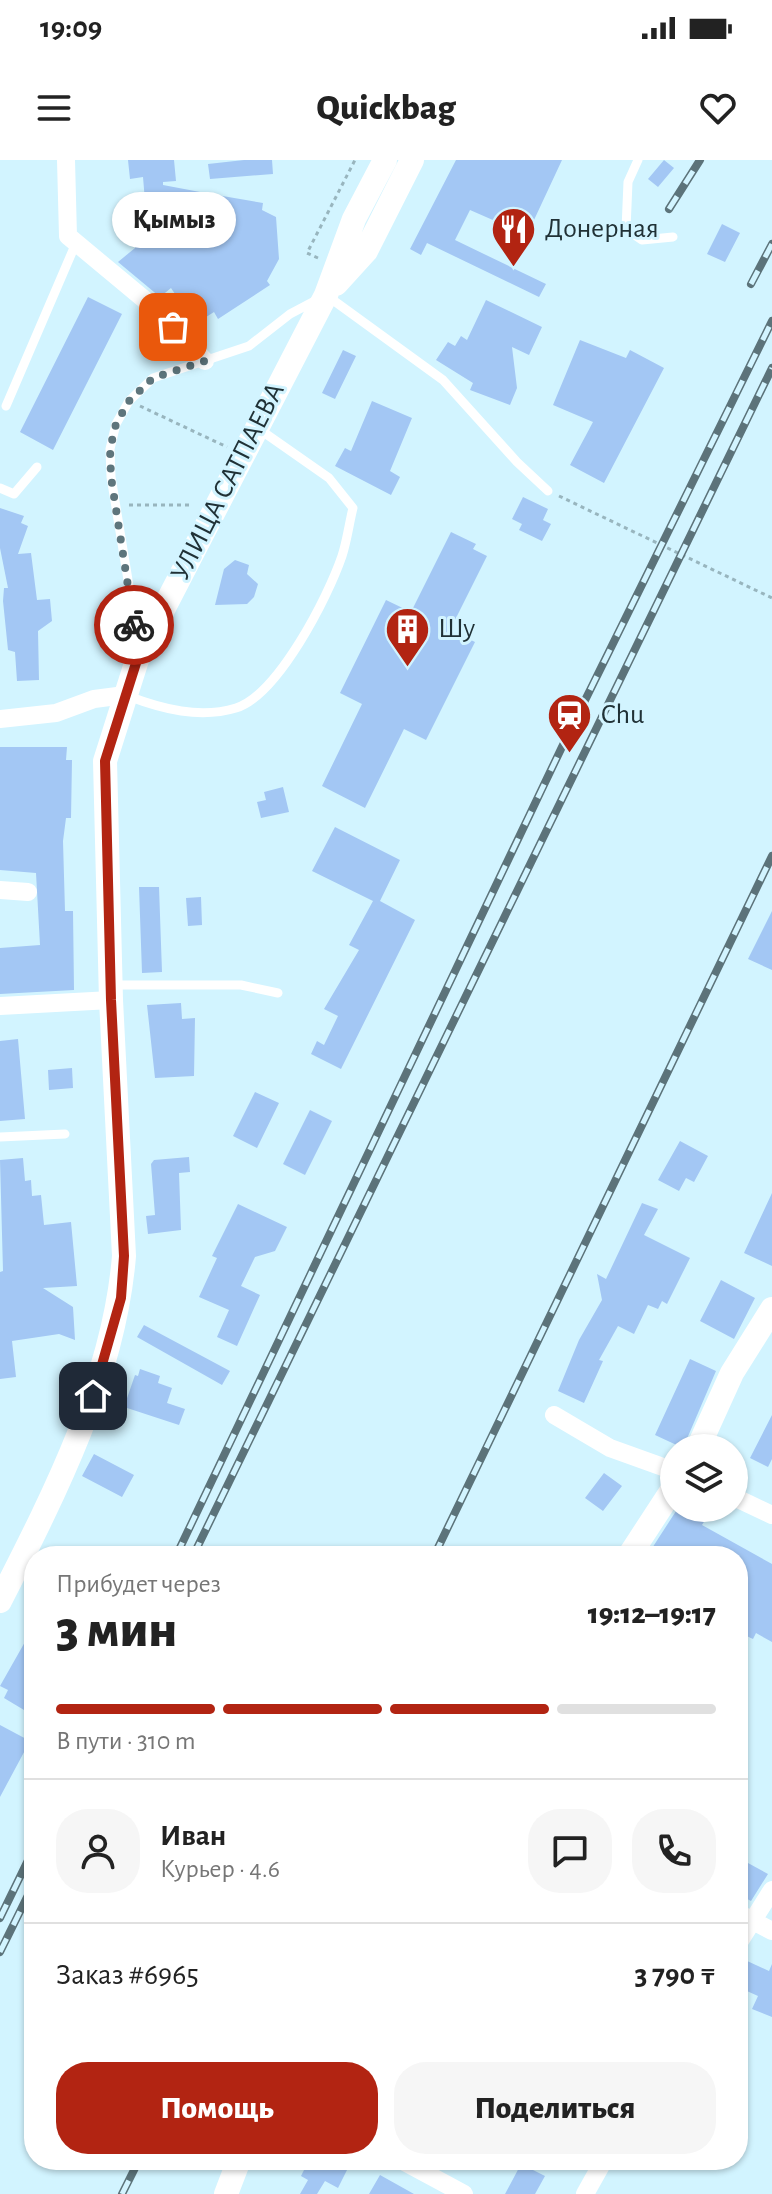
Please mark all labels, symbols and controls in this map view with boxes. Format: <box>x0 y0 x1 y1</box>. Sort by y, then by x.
text: 19:09 <box>40 13 102 43</box>
icon: menu <box>32 86 76 130</box>
icon: heart <box>696 86 740 130</box>
text: Quickbag <box>316 90 456 126</box>
callout: Қымыз <box>111 191 235 247</box>
restaurant icon: Донерная <box>490 205 538 268</box>
text: Қымыз <box>133 207 215 233</box>
place label: Донерная <box>545 215 659 243</box>
pin <box>139 293 207 361</box>
icon: bag <box>151 305 195 349</box>
street label: УЛИЦА САТПАЕВА <box>166 379 290 585</box>
courier <box>94 585 174 665</box>
icon: bike <box>112 603 156 647</box>
building icon: Шу <box>383 605 431 668</box>
place label: Шу <box>438 615 475 643</box>
station icon: Chu <box>546 691 594 754</box>
place label: Chu <box>601 701 644 729</box>
pin <box>59 1362 127 1430</box>
icon: home <box>71 1374 115 1418</box>
map controls <box>660 1434 748 1522</box>
button: layers <box>660 1434 748 1522</box>
text: Прибудет через <box>56 1571 221 1597</box>
text: 19:12–19:17 <box>588 1599 716 1629</box>
text: 3 мин <box>56 1604 177 1656</box>
text: В пути · 310 m <box>56 1728 195 1754</box>
button: person <box>56 1809 140 1893</box>
button: chat <box>528 1809 612 1893</box>
button: phone <box>632 1809 716 1893</box>
text: Иван <box>160 1821 226 1851</box>
text: Курьер · 4.6 <box>160 1856 280 1882</box>
text: Заказ #6965 <box>56 1960 199 1990</box>
text: 3 790 ₸ <box>635 1960 716 1990</box>
button: Помощь <box>56 2062 378 2154</box>
button: Поделиться <box>394 2062 716 2154</box>

